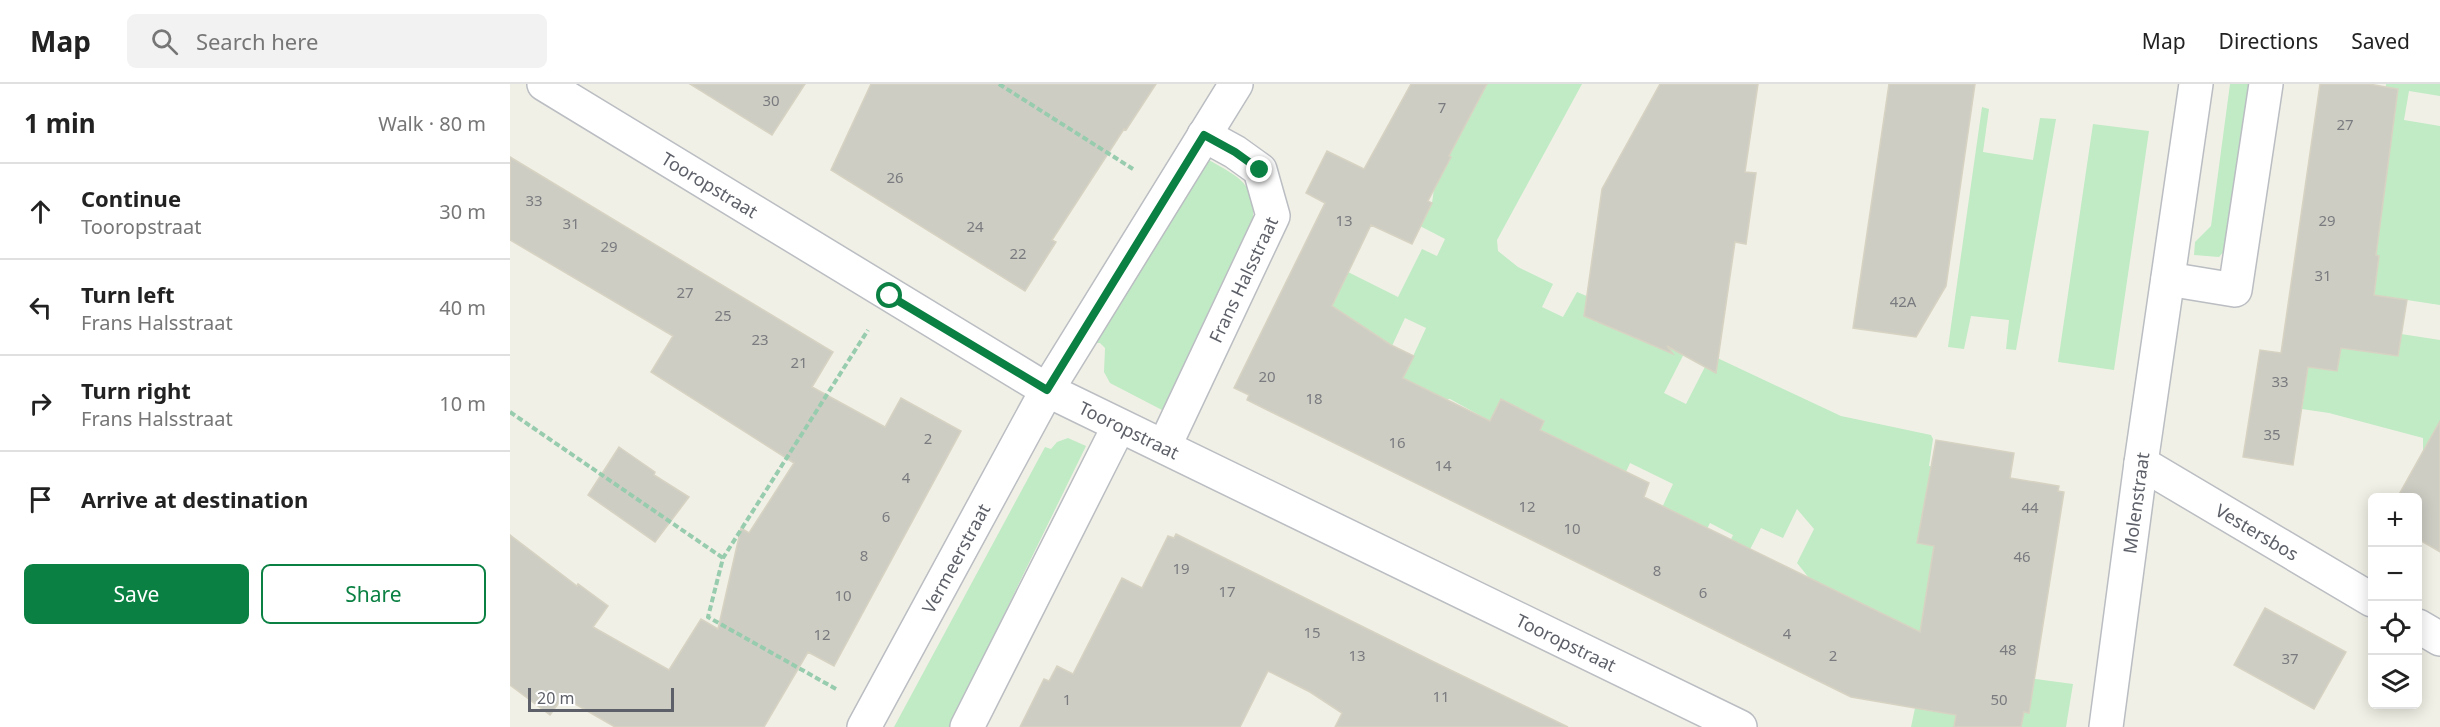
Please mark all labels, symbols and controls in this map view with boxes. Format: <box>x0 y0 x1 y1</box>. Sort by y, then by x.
search box <box>127 14 547 68</box>
text: Map <box>30 22 91 60</box>
icon: search <box>148 25 181 58</box>
text: Search here <box>196 26 318 56</box>
text: Map <box>2142 27 2186 55</box>
text: Directions <box>2219 27 2318 55</box>
text: Saved <box>2351 27 2410 55</box>
house number: 30 <box>762 90 780 110</box>
house number: 7 <box>1438 97 1446 117</box>
text: 1 min <box>24 105 96 141</box>
text: Walk · 80 m <box>378 110 486 137</box>
house number: 27 <box>2336 114 2354 134</box>
street label: Tooropstraat <box>657 146 763 224</box>
route end <box>1246 156 1272 182</box>
house number: 26 <box>886 167 904 187</box>
text: Continue <box>81 183 181 213</box>
house number: 33 <box>525 190 543 210</box>
icon: ahead <box>24 195 57 228</box>
text: 30 m <box>439 198 486 225</box>
house number: 13 <box>1335 210 1353 230</box>
house number: 29 <box>2318 210 2336 230</box>
street label: Frans Halsstraat <box>1203 212 1283 346</box>
text: Tooropstraat <box>81 213 202 240</box>
house number: 31 <box>562 213 580 233</box>
house number: 24 <box>966 216 984 236</box>
house number: 29 <box>600 236 618 256</box>
house number: 22 <box>1009 243 1027 263</box>
house number: 31 <box>2314 265 2332 285</box>
text: Turn left <box>81 279 175 309</box>
house number: 27 <box>676 282 694 302</box>
route start <box>876 282 902 308</box>
icon: left <box>24 291 57 324</box>
house number: 42A <box>1890 291 1917 311</box>
text: 40 m <box>439 294 486 321</box>
house number: 25 <box>714 305 732 325</box>
text: Frans Halsstraat <box>81 309 233 336</box>
house number: 23 <box>751 329 769 349</box>
house number: 21 <box>790 352 808 372</box>
house number: 20 <box>1258 366 1276 386</box>
house number: 33 <box>2271 371 2289 391</box>
text: Turn right <box>81 375 191 405</box>
icon: right <box>24 387 57 420</box>
house number: 18 <box>1305 388 1323 408</box>
text: 10 m <box>439 390 486 417</box>
street label: Tooropstraat <box>1075 395 1184 465</box>
text: Frans Halsstraat <box>81 405 233 432</box>
house number: 35 <box>2263 424 2281 444</box>
house number: 2 <box>924 428 932 448</box>
house number: 16 <box>1388 432 1406 452</box>
street label: Molenstraat <box>2117 450 2154 555</box>
house number: 14 <box>1434 455 1452 475</box>
house number: 4 <box>902 467 911 487</box>
icon: arrive <box>24 483 57 516</box>
text: Arrive at destination <box>81 484 308 514</box>
map controls <box>2368 493 2422 709</box>
button: + <box>2368 493 2422 547</box>
house number: 12 <box>1518 496 1536 516</box>
house number: 44 <box>2021 497 2039 517</box>
street label: Vestersbos <box>2211 498 2303 566</box>
street label: Vermeerstraat <box>916 499 995 617</box>
house number: 6 <box>882 506 890 526</box>
house number: 10 <box>1563 518 1581 538</box>
house number: 8 <box>860 545 868 565</box>
house number: 46 <box>2013 546 2031 566</box>
button: − <box>2368 547 2422 601</box>
house number: 19 <box>1172 558 1190 578</box>
house number: 8 <box>1653 560 1661 580</box>
button: Save <box>24 564 249 624</box>
button: Share <box>261 564 486 624</box>
house number: 17 <box>1218 581 1236 601</box>
house number: 6 <box>1699 582 1707 602</box>
house number: 10 <box>834 585 852 605</box>
button: locate <box>2368 601 2422 655</box>
street label: Tooropstraat <box>1512 608 1621 677</box>
house number: 15 <box>1303 622 1321 642</box>
house number: 4 <box>1783 623 1792 643</box>
house number: 12 <box>813 624 831 644</box>
house number: 48 <box>1999 639 2017 659</box>
house number: 13 <box>1348 645 1366 665</box>
house number: 2 <box>1829 645 1837 665</box>
house number: 37 <box>2281 648 2299 668</box>
button: layers <box>2368 655 2422 709</box>
scale bar <box>528 685 674 712</box>
house number: 11 <box>1432 686 1450 706</box>
text: 20 m <box>537 687 574 709</box>
house number: 1 <box>1063 689 1071 709</box>
house number: 50 <box>1990 689 2008 709</box>

